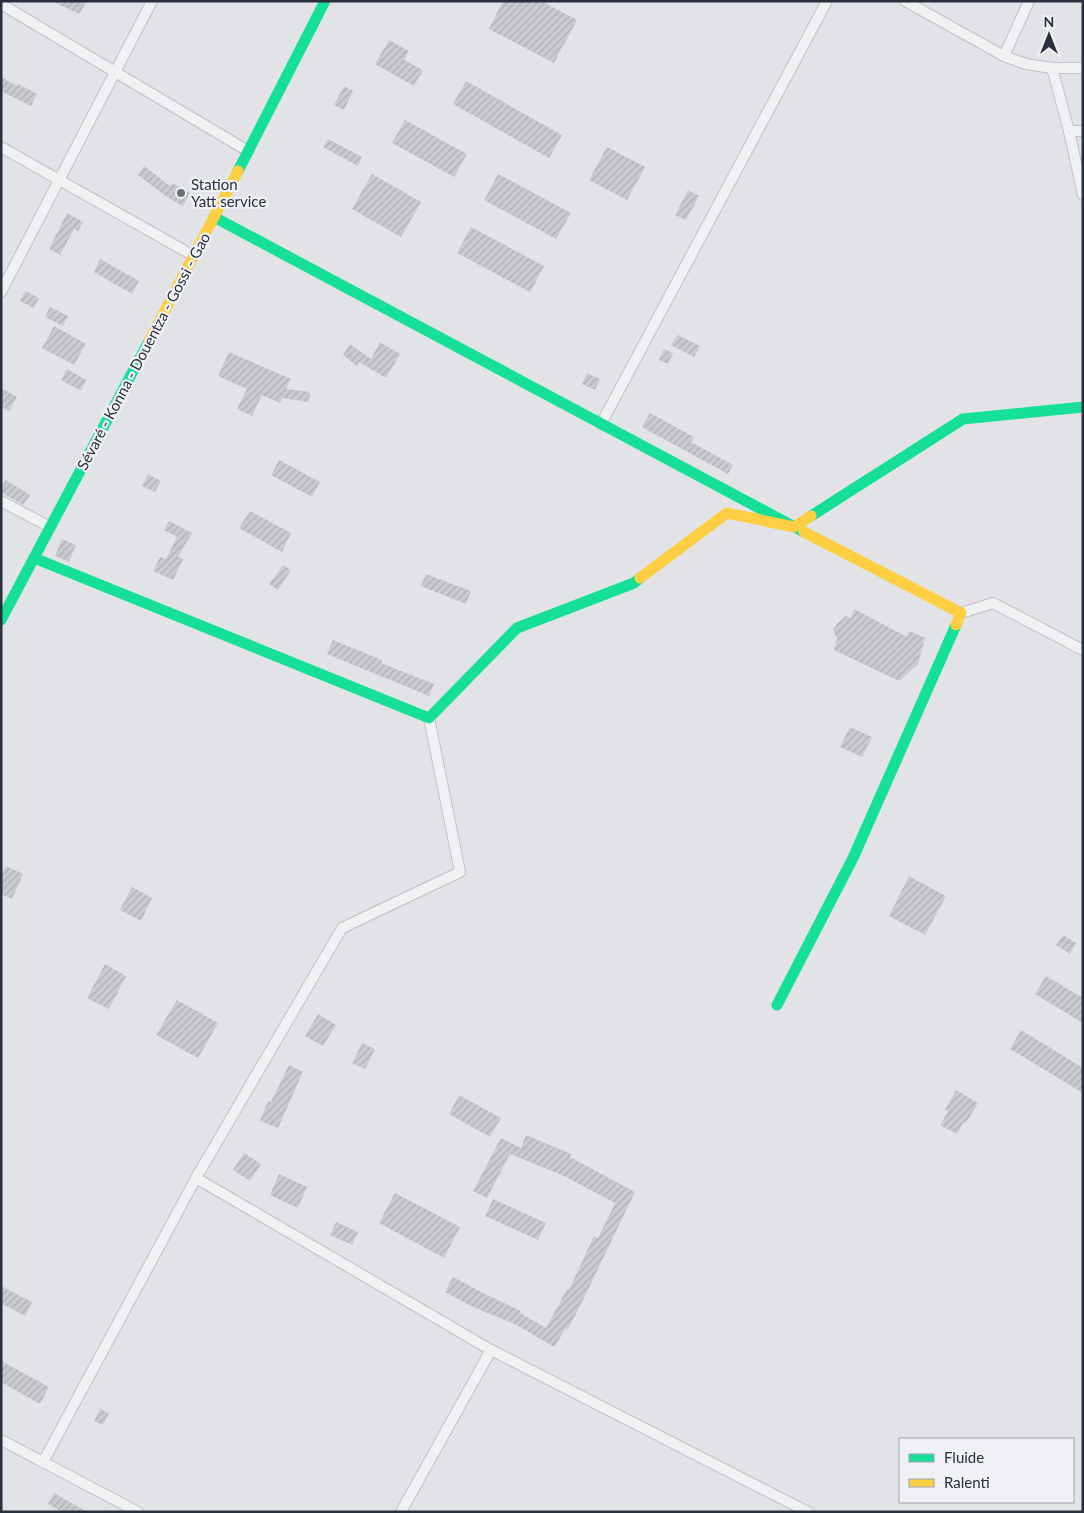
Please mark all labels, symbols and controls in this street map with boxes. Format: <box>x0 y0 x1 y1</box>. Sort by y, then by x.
north arrow <box>1024 10 1074 60</box>
text: N <box>1044 13 1054 30</box>
place label: Station Yatt service <box>191 175 266 210</box>
marker: Station Yatt service <box>175 187 187 199</box>
street label: Sévaré - Konna - Douentza - Gossi - Gao <box>73 229 213 473</box>
legend <box>899 1438 1074 1503</box>
text: Fluide <box>944 1448 984 1466</box>
text: Ralenti <box>944 1473 990 1491</box>

